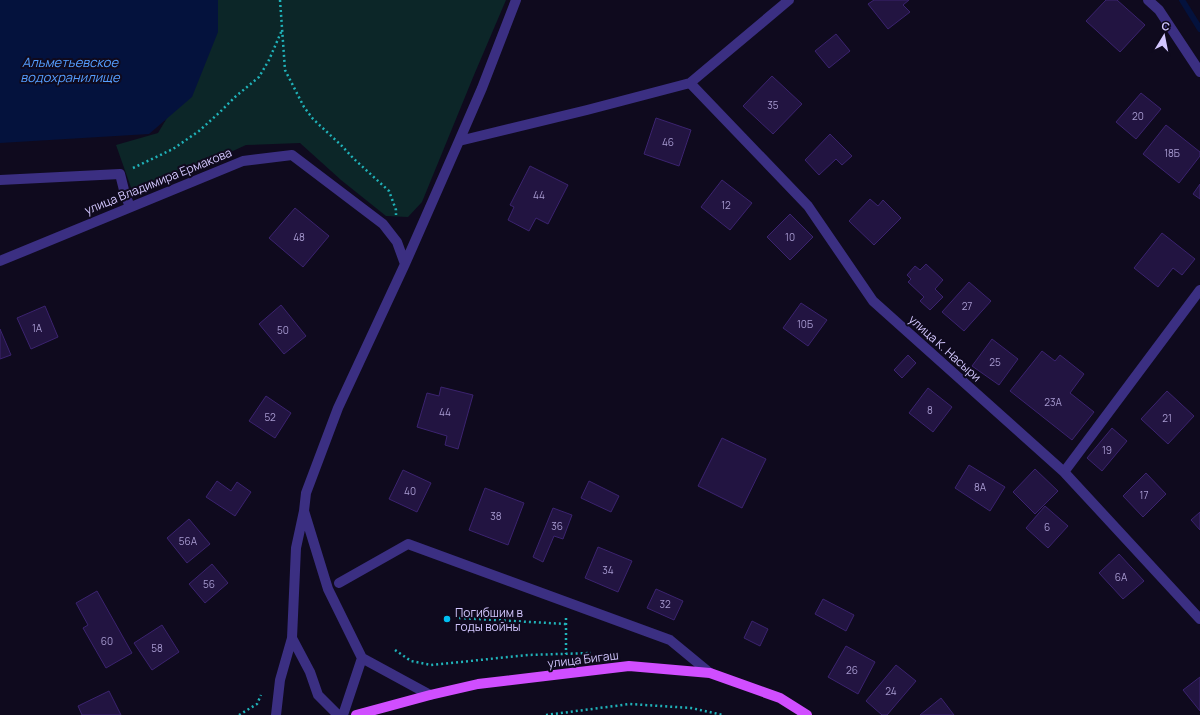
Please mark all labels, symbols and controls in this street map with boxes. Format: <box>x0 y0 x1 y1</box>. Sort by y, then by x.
north arrow <box>1144 16 1184 56</box>
text: С <box>1161 18 1171 34</box>
water label: Альметьевское водохранилище <box>20 53 121 86</box>
house number: 35 <box>767 98 779 112</box>
house number: 20 <box>1132 109 1144 123</box>
house number: 46 <box>662 135 674 149</box>
street label: улица Владимира Ермакова <box>82 144 234 218</box>
house number: 18Б <box>1164 146 1180 160</box>
house number: 44 <box>533 188 545 202</box>
house number: 12 <box>721 198 731 212</box>
house number: 48 <box>293 230 305 244</box>
house number: 10 <box>785 230 795 244</box>
house number: 27 <box>962 299 972 313</box>
street label: улица К. Насыри <box>905 311 985 385</box>
house number: 10Б <box>797 317 813 331</box>
house number: 1А <box>32 321 43 335</box>
house number: 50 <box>277 323 289 337</box>
house number: 25 <box>989 355 1001 369</box>
house number: 23А <box>1044 395 1062 409</box>
house number: 8 <box>927 403 933 417</box>
house number: 44 <box>439 405 451 419</box>
house number: 52 <box>264 410 276 424</box>
house number: 21 <box>1162 411 1172 425</box>
house number: 19 <box>1102 443 1112 457</box>
house number: 8А <box>974 480 987 494</box>
house number: 40 <box>404 484 416 498</box>
house number: 17 <box>1140 488 1148 502</box>
house number: 38 <box>490 509 502 523</box>
house number: 36 <box>551 519 563 533</box>
house number: 6 <box>1044 520 1050 534</box>
house number: 56А <box>179 534 198 548</box>
house number: 34 <box>602 563 614 577</box>
house number: 6А <box>1115 570 1128 584</box>
house number: 56 <box>203 577 215 591</box>
house number: 32 <box>659 597 671 611</box>
place label: Погибшим в годы войны <box>455 604 523 635</box>
marker: Погибшим в годы войны <box>442 614 452 624</box>
house number: 60 <box>101 634 113 648</box>
house number: 58 <box>151 641 163 655</box>
street label: улица Бигаш <box>546 646 620 672</box>
house number: 26 <box>846 663 858 677</box>
house number: 24 <box>885 684 897 698</box>

